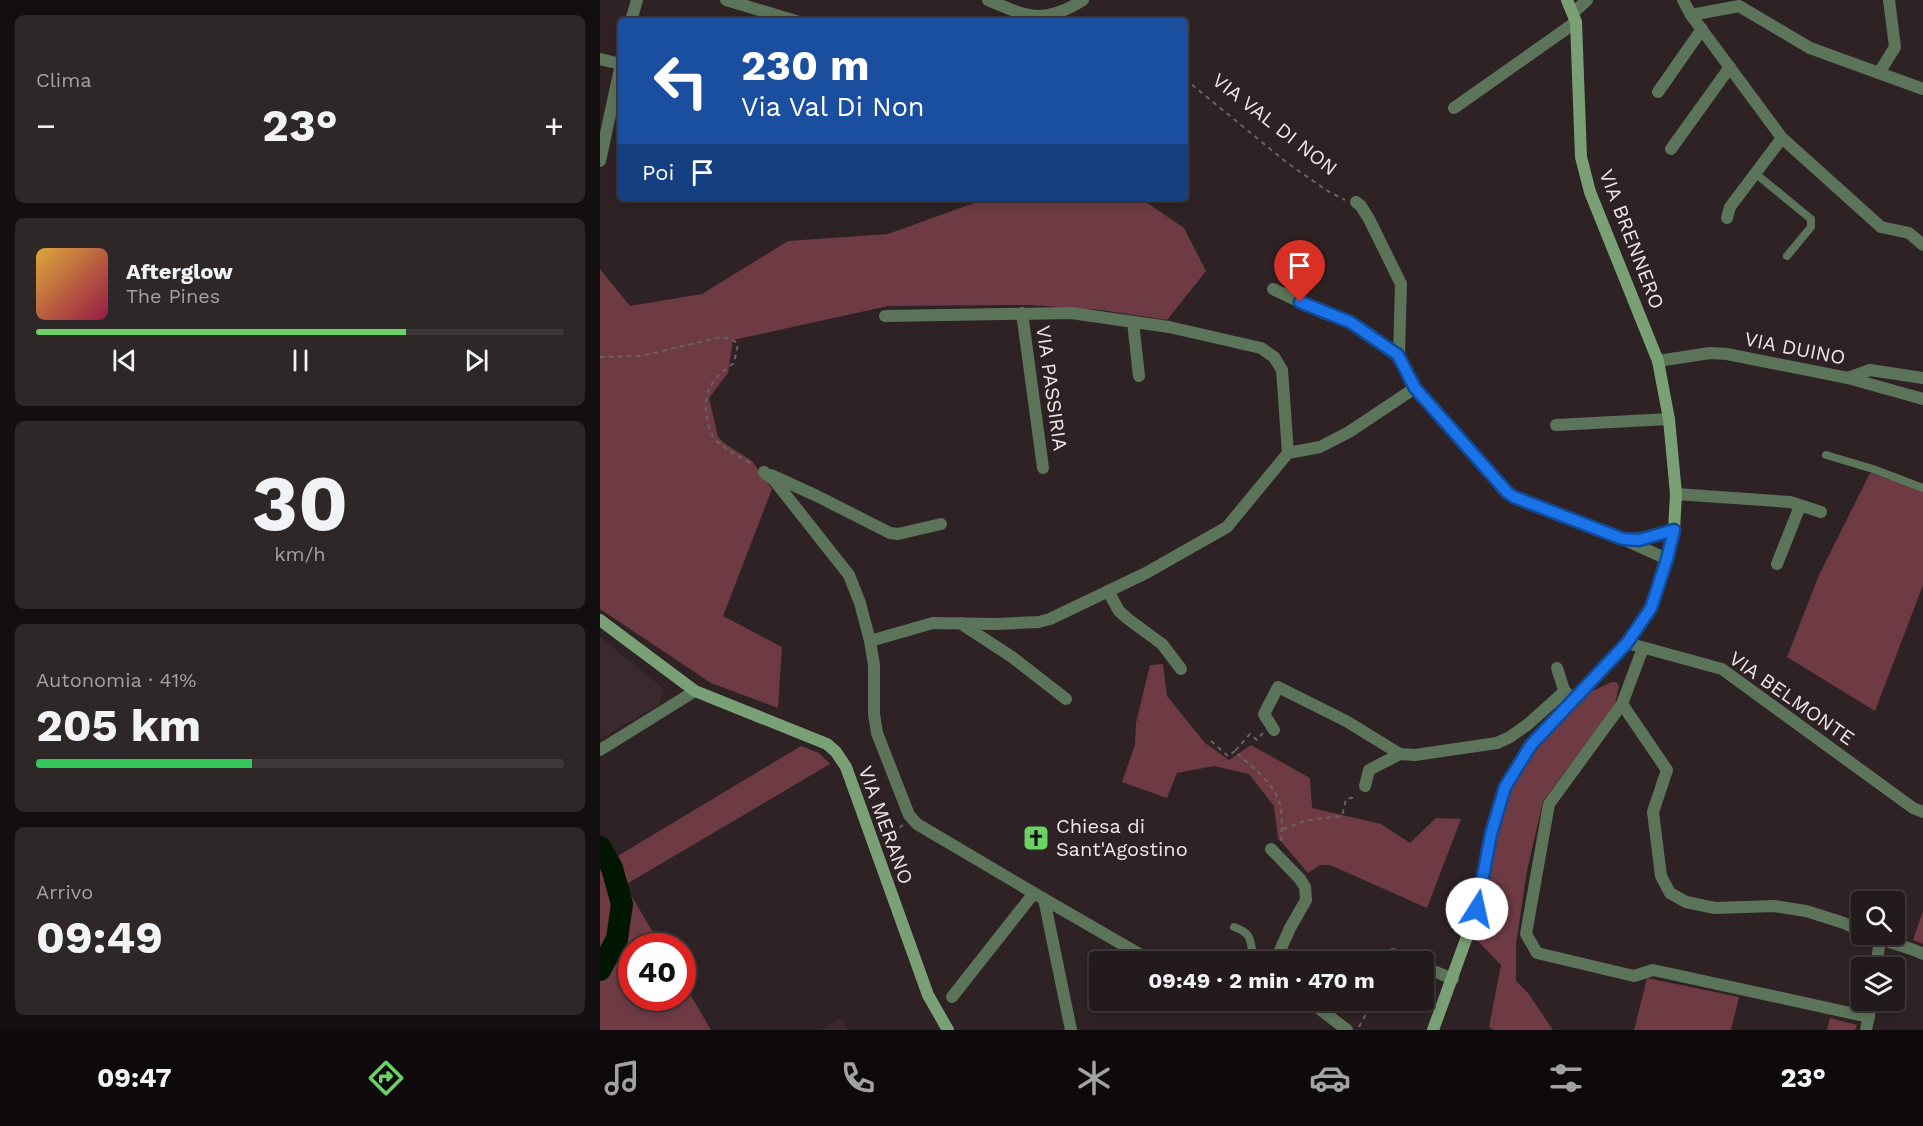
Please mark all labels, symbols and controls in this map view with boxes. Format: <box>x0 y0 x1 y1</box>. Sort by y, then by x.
text: 230 m <box>741 41 870 90</box>
icon: left <box>642 42 720 120</box>
text: Clima <box>36 68 92 92</box>
street label: VIA VAL DI NON <box>1208 68 1342 180</box>
text: Via Val Di Non <box>741 91 925 123</box>
text: 23° <box>262 99 338 152</box>
text: − <box>36 106 56 145</box>
text: + <box>544 106 564 145</box>
icon: arrive <box>686 156 719 189</box>
text: Poi <box>642 160 674 185</box>
street label: VIA BRENNERO <box>1594 166 1670 312</box>
pin <box>1274 240 1325 302</box>
icon: arrive <box>1283 249 1316 282</box>
text: Afterglow <box>126 259 233 284</box>
text: The Pines <box>126 284 220 308</box>
street label: VIA PASSIRIA <box>1031 324 1073 452</box>
street label: VIA DUINO <box>1743 326 1847 370</box>
icon: previous <box>108 344 141 377</box>
icon: pause <box>284 344 317 377</box>
icon: next <box>460 344 493 377</box>
text: 30 <box>252 457 348 549</box>
text: km/h <box>274 542 326 566</box>
street label: VIA BELMONTE <box>1725 646 1859 750</box>
text: Autonomia · 41% <box>36 668 196 692</box>
text: 205 km <box>36 699 201 752</box>
street label: VIA MERANO <box>854 763 918 887</box>
place label: Chiesa di Sant'Agostino <box>1056 814 1188 861</box>
church icon: Chiesa di Sant'Agostino <box>1021 823 1051 853</box>
position arrow <box>1445 877 1509 941</box>
text: Arrivo <box>36 880 93 904</box>
map controls <box>1851 891 1905 1011</box>
button: search <box>1851 891 1905 945</box>
text: 09:49 <box>36 911 163 964</box>
speed limit sign: 40 <box>618 933 696 1011</box>
button: layers <box>1851 957 1905 1011</box>
text: 09:49 · 2 min · 470 m <box>1148 968 1375 993</box>
icon: directions <box>365 1057 407 1099</box>
icon: music <box>601 1057 643 1099</box>
icon: phone <box>837 1057 879 1099</box>
icon: climate <box>1073 1057 1115 1099</box>
icon: car <box>1309 1057 1351 1099</box>
icon: filters <box>1545 1057 1587 1099</box>
text: 09:47 <box>97 1062 172 1094</box>
text: 23° <box>1781 1062 1826 1094</box>

